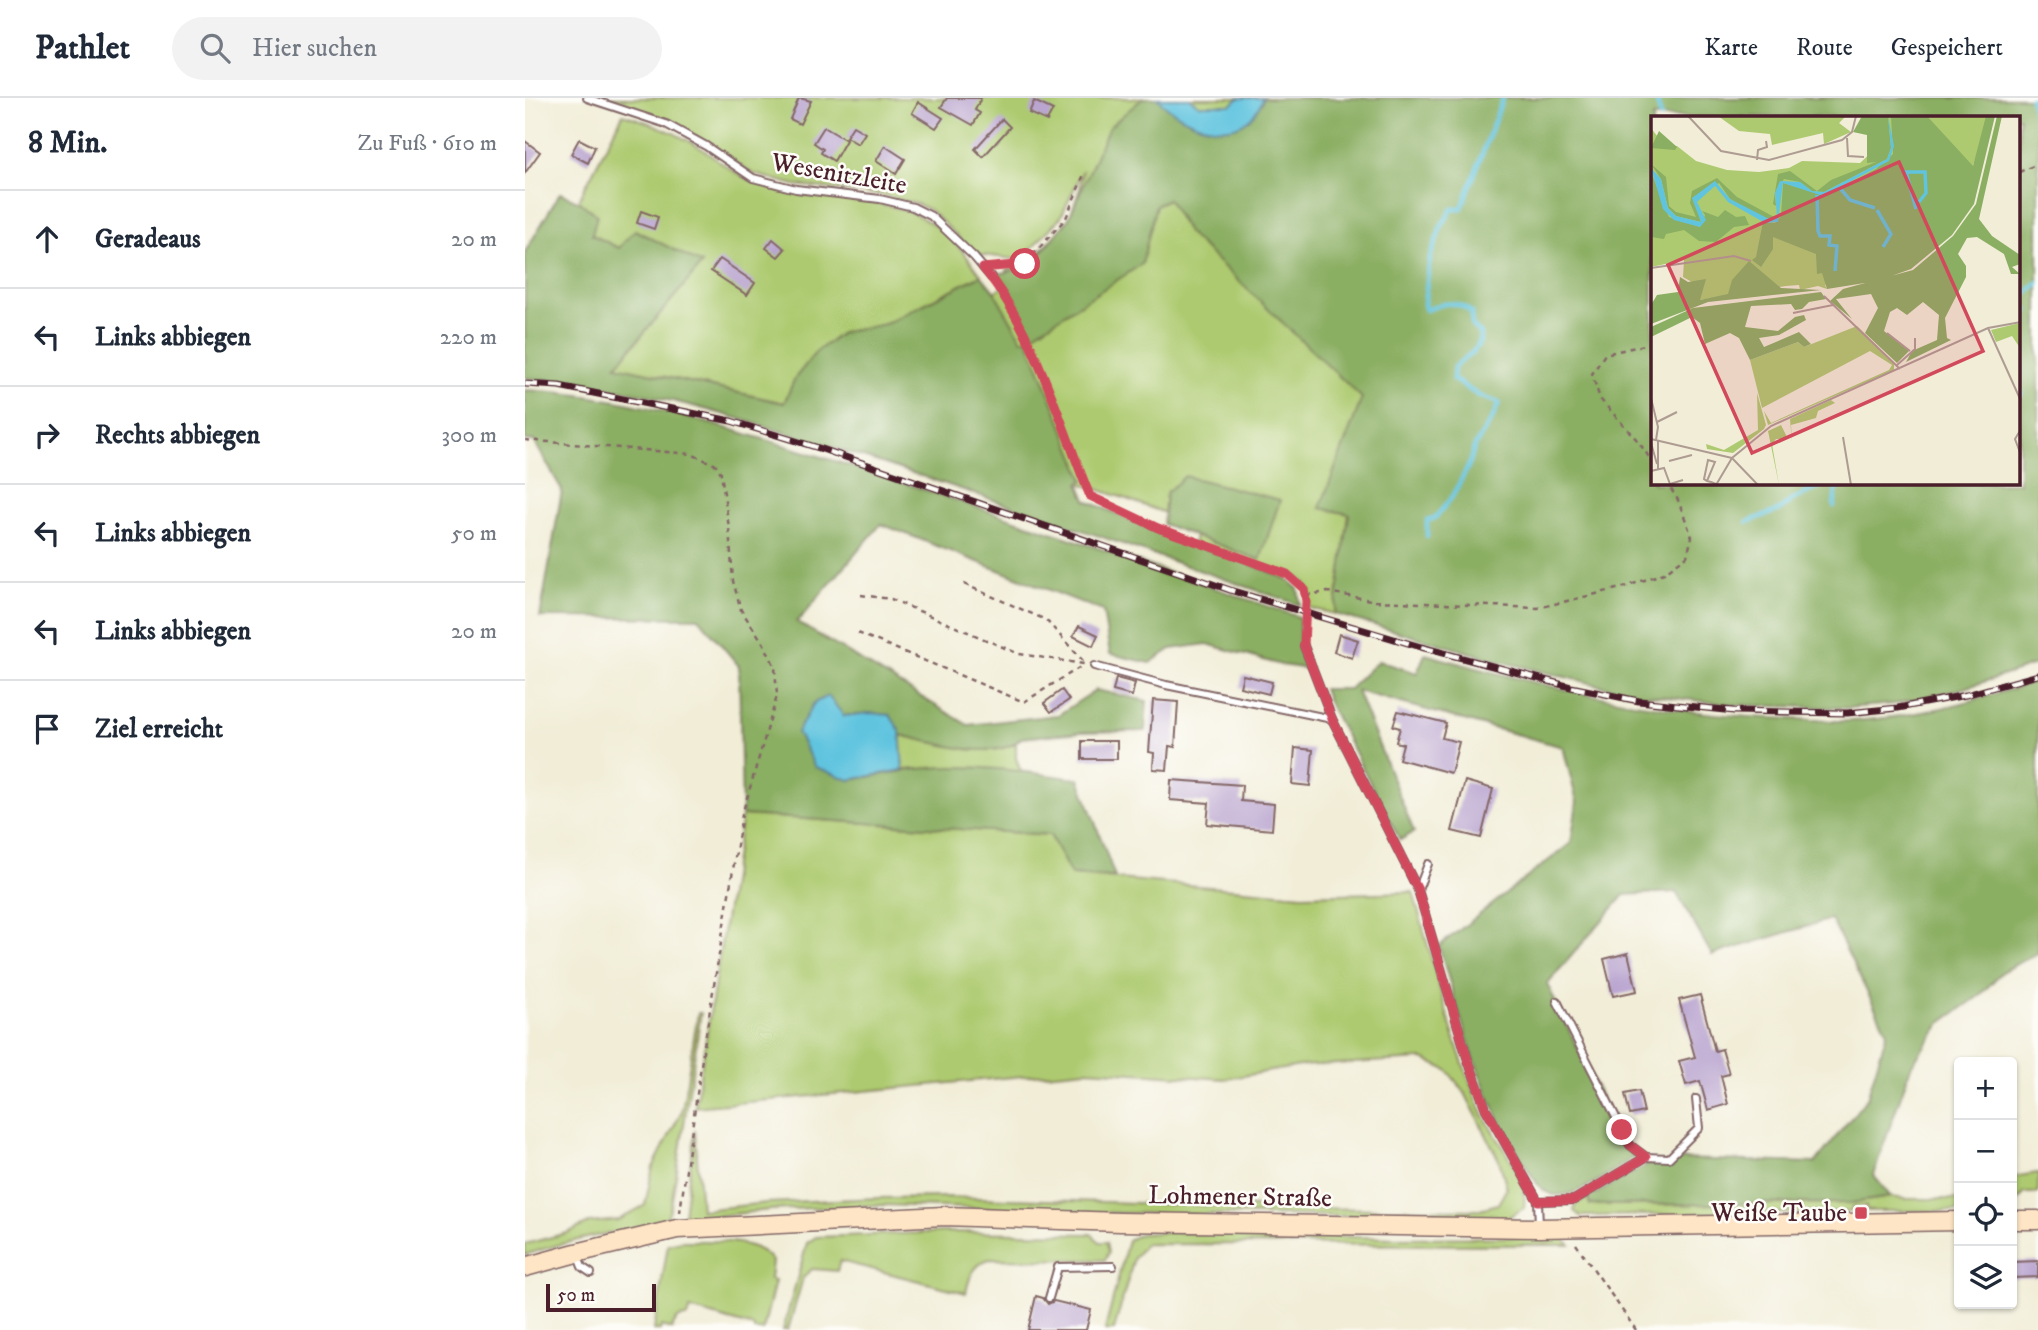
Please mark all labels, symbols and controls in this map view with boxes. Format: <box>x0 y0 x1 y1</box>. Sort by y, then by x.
search box <box>172 17 662 80</box>
text: Pathlet <box>35 28 130 69</box>
icon: search <box>196 29 234 67</box>
text: Hier suchen <box>252 32 377 65</box>
text: Karte <box>1704 33 1758 63</box>
text: Route <box>1796 33 1853 63</box>
text: Gespeichert <box>1891 33 2003 63</box>
inset map <box>1651 116 2021 485</box>
text: 8 Min. <box>28 125 107 162</box>
text: Zu Fuß · 610 m <box>357 129 497 158</box>
street label: Wesenitzleite <box>768 146 909 202</box>
icon: ahead <box>28 220 66 258</box>
text: Geradeaus <box>95 223 201 256</box>
text: 20 m <box>451 225 497 254</box>
route start <box>1009 248 1040 279</box>
icon: left <box>28 318 66 356</box>
text: Links abbiegen <box>95 321 251 354</box>
text: 220 m <box>440 323 497 352</box>
icon: right <box>28 416 66 454</box>
text: Rechts abbiegen <box>95 419 260 452</box>
text: 300 m <box>441 421 497 450</box>
icon: left <box>28 514 66 552</box>
text: Links abbiegen <box>95 517 251 550</box>
text: 50 m <box>451 519 497 548</box>
icon: left <box>28 612 66 650</box>
text: Links abbiegen <box>95 615 251 648</box>
text: 20 m <box>451 617 497 646</box>
icon: arrive <box>28 710 66 748</box>
text: Ziel erreicht <box>95 713 223 746</box>
map controls <box>1954 1057 2017 1309</box>
button: + <box>1954 1057 2017 1120</box>
route end <box>1606 1114 1637 1145</box>
button: − <box>1954 1120 2017 1183</box>
street label: Lohmener Straße <box>1148 1179 1332 1215</box>
button: locate <box>1954 1183 2017 1246</box>
place label: Weiße Taube <box>1710 1197 1847 1230</box>
marker: Weiße Taube <box>1853 1205 1869 1221</box>
button: layers <box>1954 1246 2017 1309</box>
scale bar <box>546 1281 656 1313</box>
text: 50 m <box>557 1284 595 1307</box>

